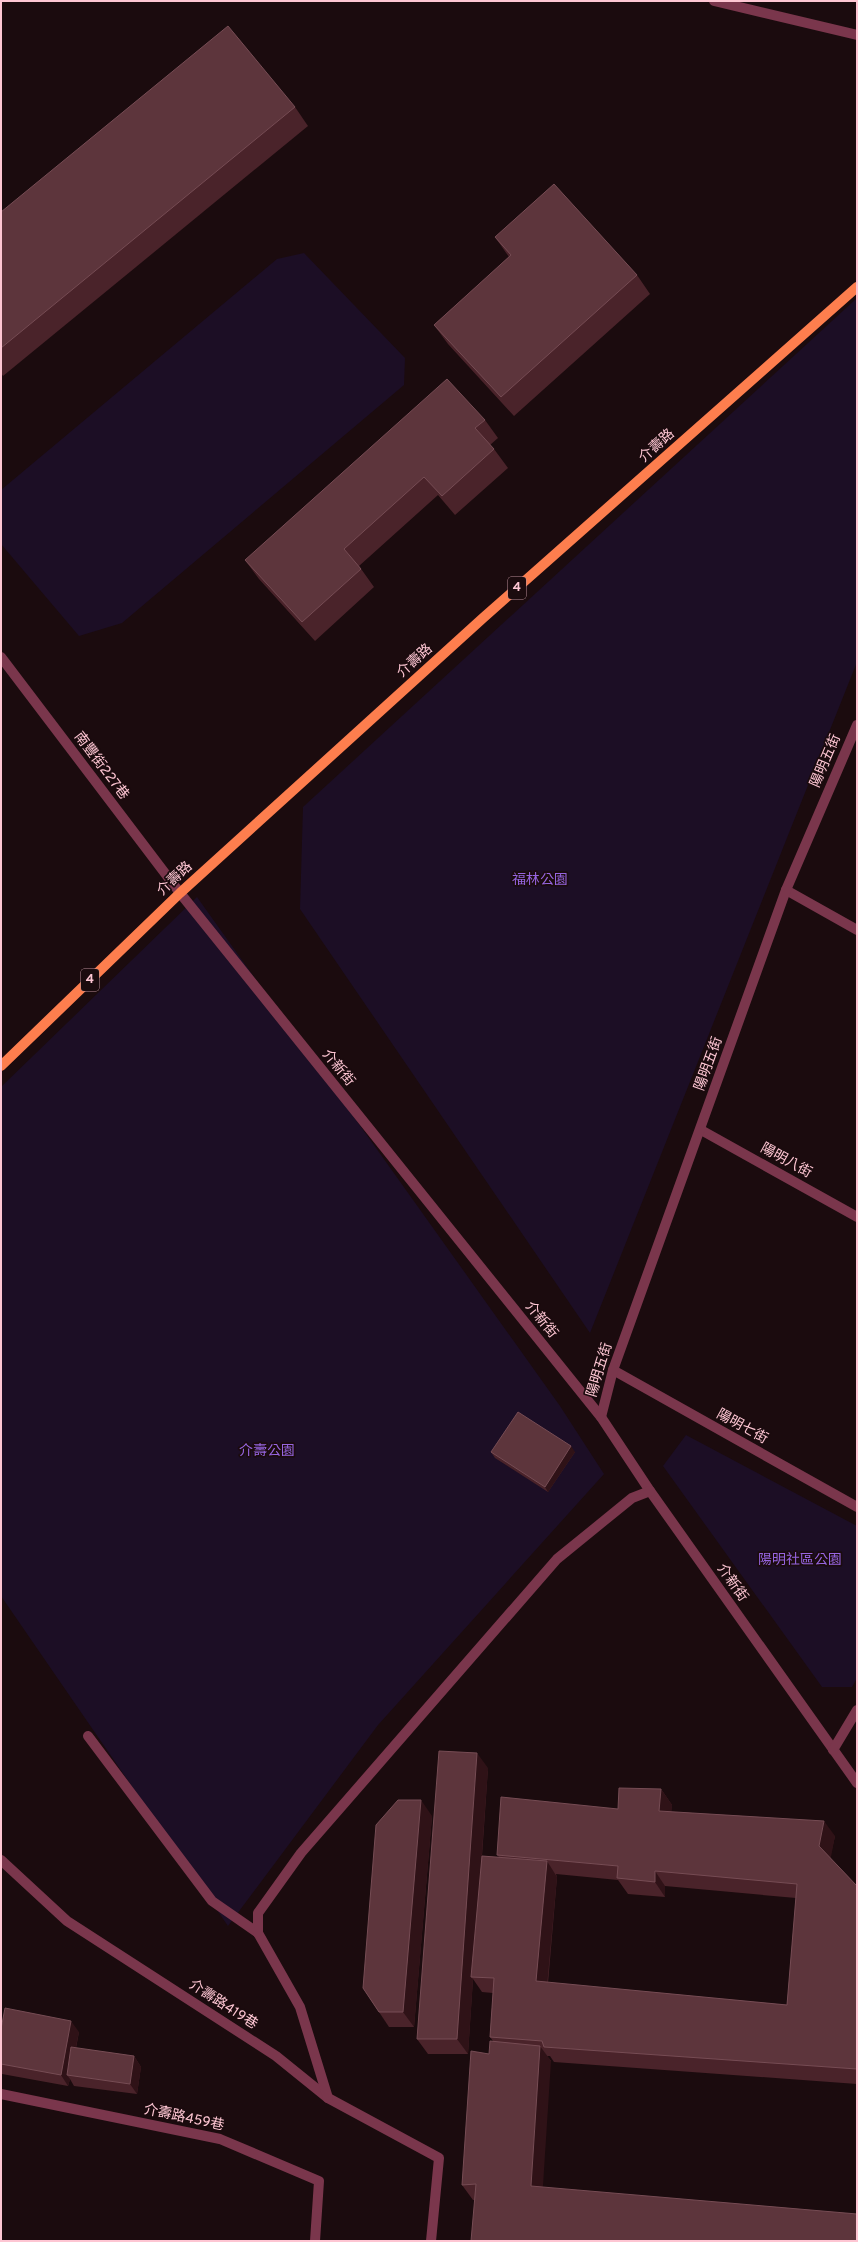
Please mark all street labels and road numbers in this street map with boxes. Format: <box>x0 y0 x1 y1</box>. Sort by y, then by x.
street label: 介壽路 <box>636 426 678 466</box>
road number: 4 <box>508 577 526 599</box>
street label: 介壽路 <box>394 641 436 681</box>
street label: 南豐街227巷 <box>70 729 132 803</box>
street label: 陽明五街 <box>807 732 845 790</box>
street label: 介壽路 <box>154 858 196 900</box>
road number: 4 <box>81 969 99 991</box>
street label: 陽明五街 <box>691 1035 727 1093</box>
street label: 介新街 <box>318 1046 358 1090</box>
street label: 陽明八街 <box>757 1140 815 1182</box>
street label: 介新街 <box>521 1298 561 1342</box>
street label: 陽明五街 <box>584 1341 616 1399</box>
street label: 陽明七街 <box>713 1406 771 1448</box>
street label: 介新街 <box>713 1561 751 1605</box>
street label: 介壽路419巷 <box>186 1977 260 2033</box>
street label: 介壽路459巷 <box>142 2101 226 2135</box>

